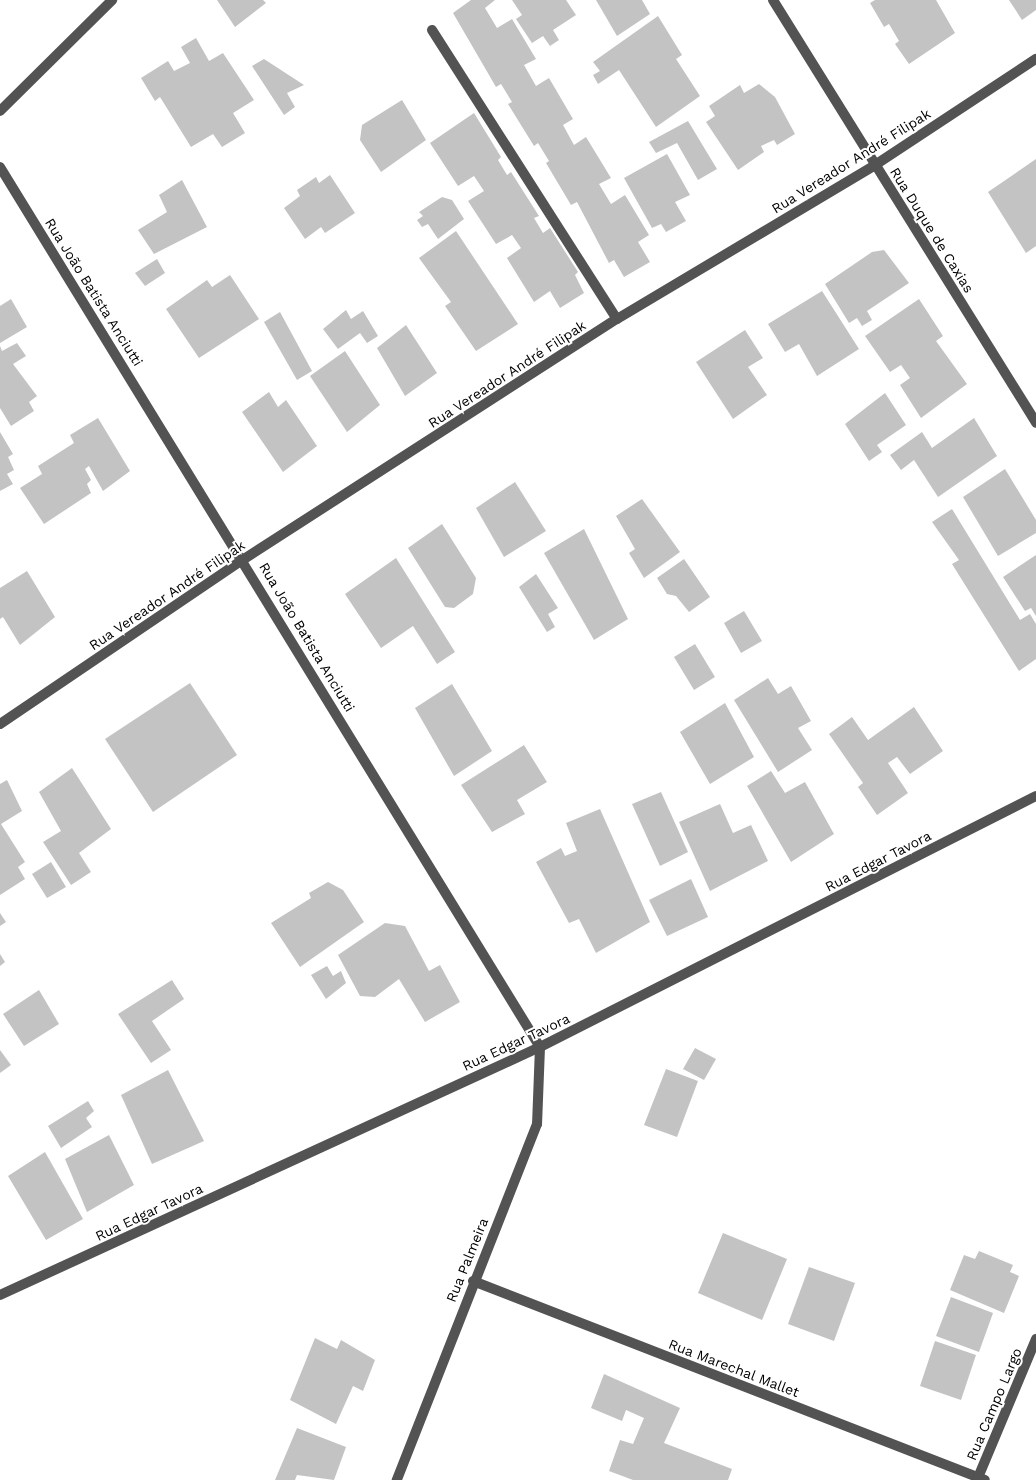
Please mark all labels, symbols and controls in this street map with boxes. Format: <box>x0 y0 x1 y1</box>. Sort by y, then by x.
street label: Rua Vereador André Filipak <box>768 105 934 217</box>
street label: Rua Duque de Caxias <box>886 164 978 296</box>
street label: Rua João Batista Anciutti <box>41 214 147 370</box>
street label: Rua Vereador André Filipak <box>424 316 590 432</box>
street label: Rua Vereador André Filipak <box>85 536 249 654</box>
street label: Rua João Batista Anciutti <box>255 559 359 715</box>
street label: Rua Edgar Tavora <box>822 827 934 895</box>
street label: Rua Edgar Tavora <box>459 1010 573 1074</box>
street label: Rua Edgar Tavora <box>92 1180 206 1244</box>
street label: Rua Palmeira <box>442 1215 492 1305</box>
street label: Rua Marechal Mallet <box>666 1335 802 1401</box>
street label: Rua Campo Largo <box>963 1345 1025 1463</box>

